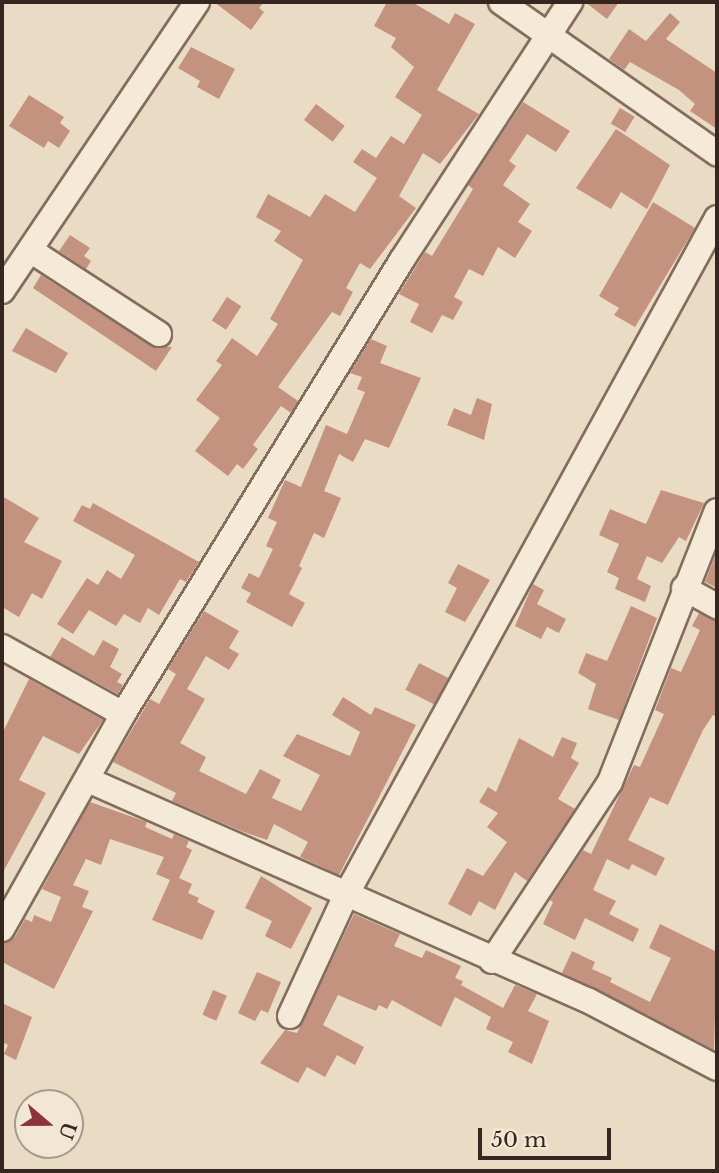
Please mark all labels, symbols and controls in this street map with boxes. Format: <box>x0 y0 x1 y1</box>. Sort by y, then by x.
north arrow <box>14 1089 84 1159</box>
scale bar <box>481 1114 614 1158</box>
text: U <box>54 1119 81 1142</box>
text: 50 m <box>491 1127 546 1153</box>

